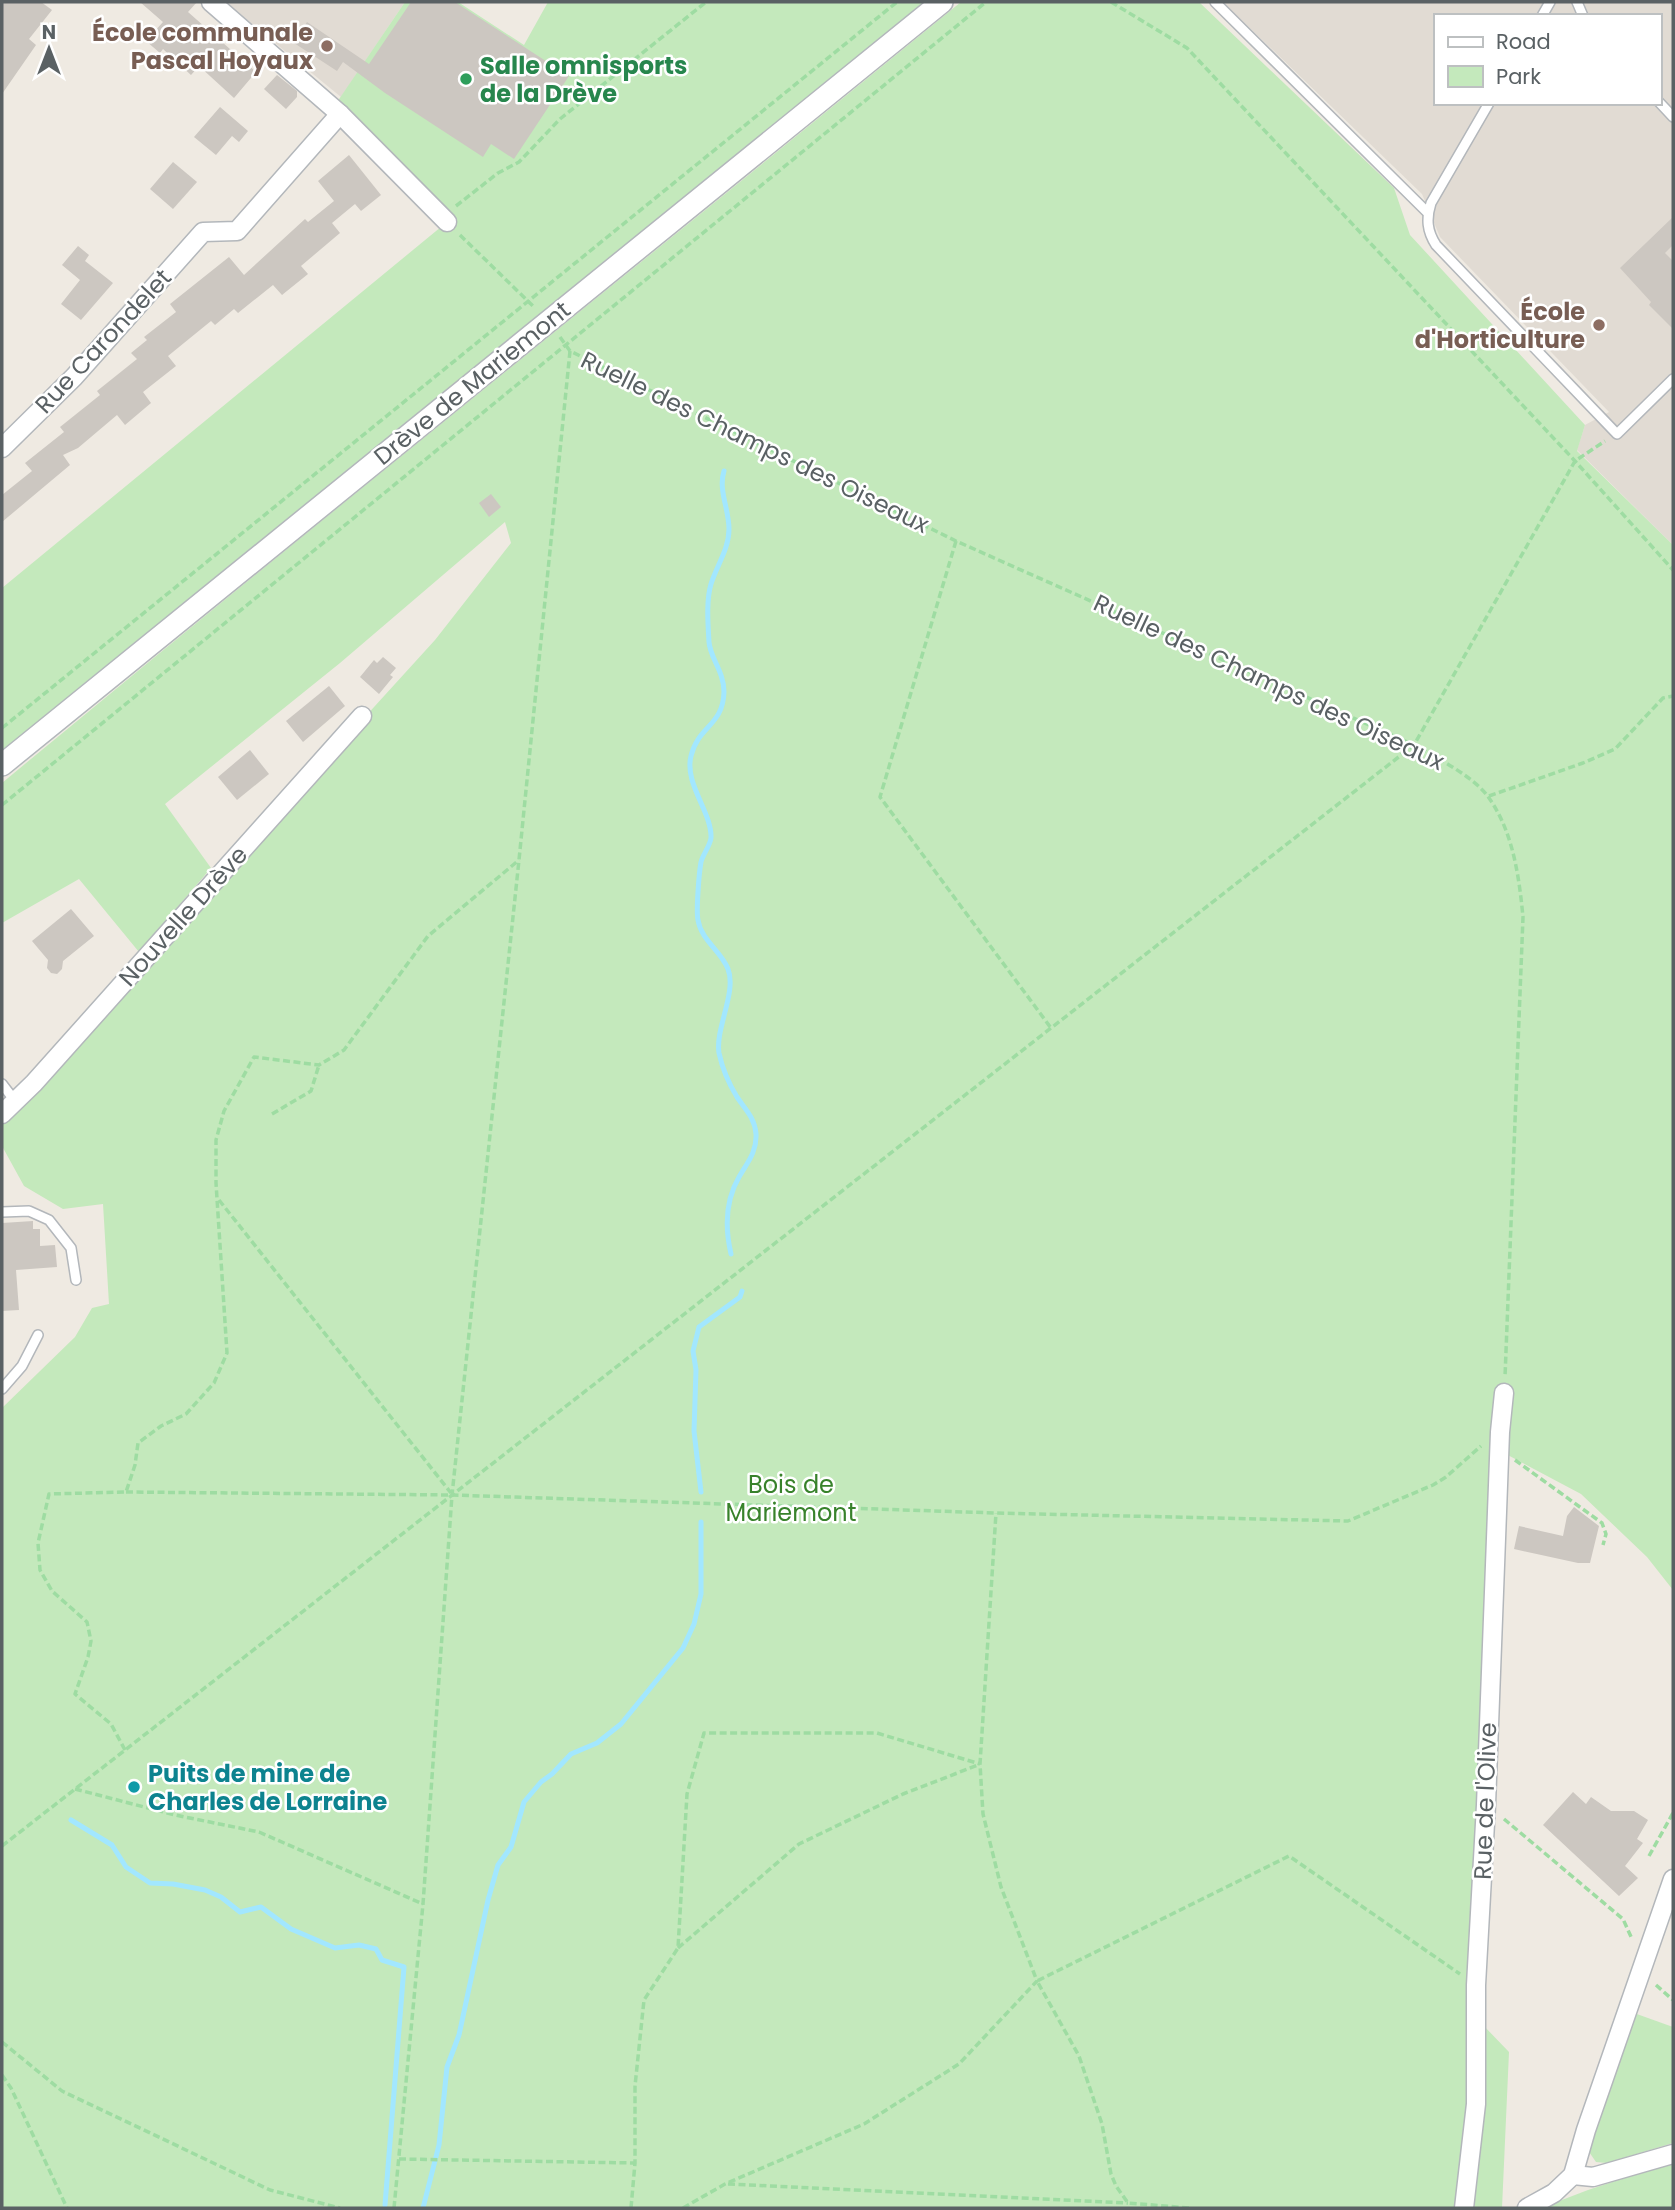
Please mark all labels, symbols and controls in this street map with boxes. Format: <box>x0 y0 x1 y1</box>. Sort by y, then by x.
north arrow <box>14 14 84 84</box>
legend <box>1434 14 1661 105</box>
place label: École communale Pascal Hoyaux <box>92 16 314 77</box>
text: N <box>42 19 56 46</box>
text: Road <box>1496 27 1551 56</box>
marker: École communale Pascal Hoyaux <box>319 38 335 54</box>
place label: Salle omnisports de la Drève <box>480 49 687 110</box>
text: Park <box>1496 62 1541 91</box>
marker: Salle omnisports de la Drève <box>458 71 474 87</box>
street label: Rue Carondelet <box>27 262 179 420</box>
street label: Drève de Mariemont <box>367 293 577 473</box>
place label: École d'Horticulture <box>1415 295 1585 356</box>
marker: École d'Horticulture <box>1591 317 1607 333</box>
street label: Ruelle des Champs des Oiseaux <box>576 343 935 541</box>
street label: Ruelle des Champs des Oiseaux <box>1088 586 1450 778</box>
street label: Nouvelle Drève <box>111 839 255 993</box>
park label: Bois de Mariemont <box>726 1468 856 1529</box>
street label: Rue de l'Olive <box>1466 1722 1504 1880</box>
place label: Puits de mine de Charles de Lorraine <box>148 1757 387 1818</box>
marker: Puits de mine de Charles de Lorraine <box>126 1779 142 1795</box>

